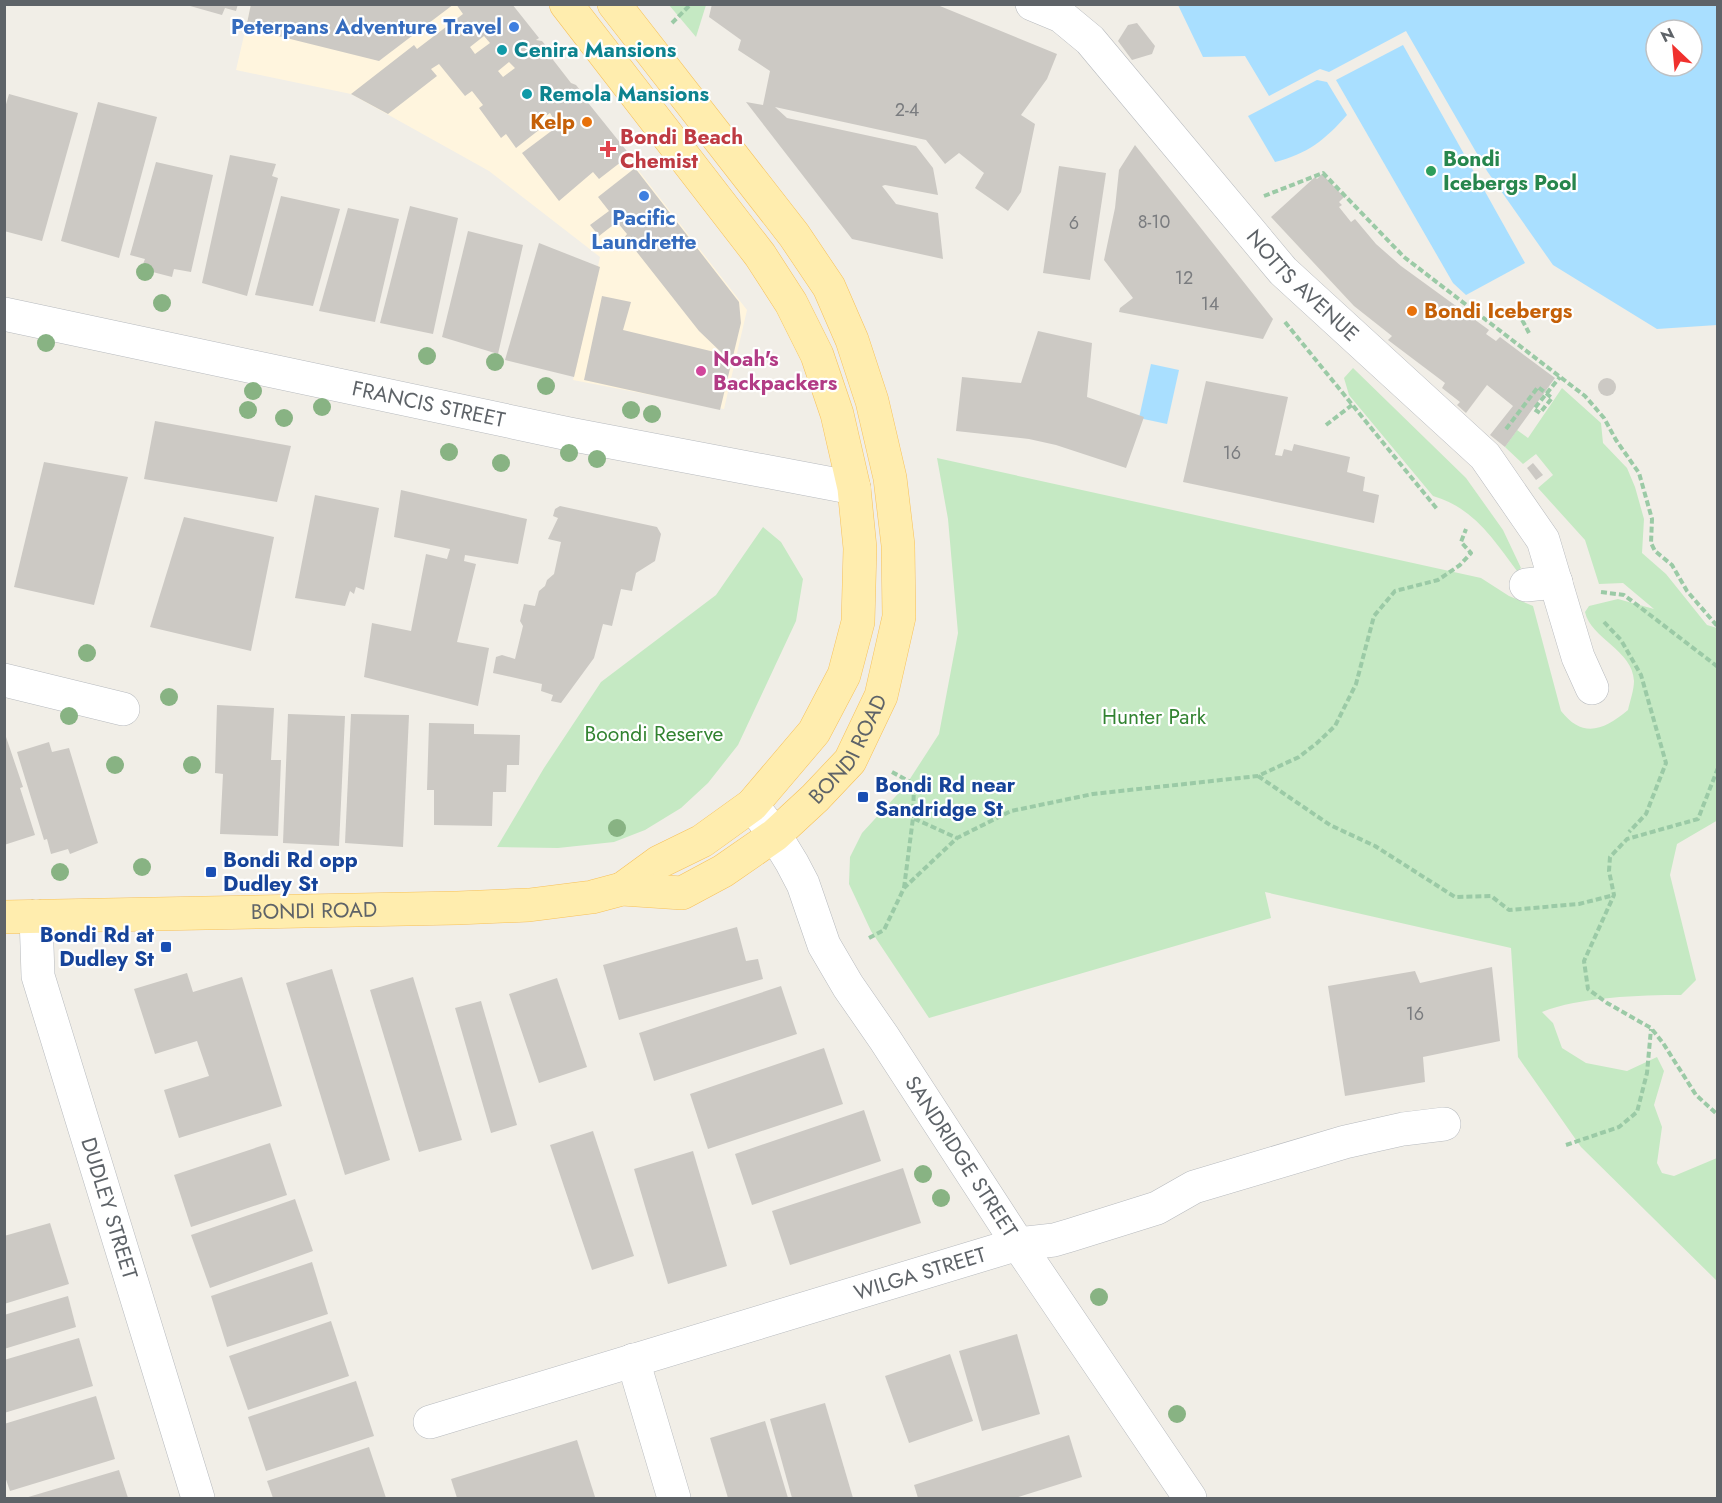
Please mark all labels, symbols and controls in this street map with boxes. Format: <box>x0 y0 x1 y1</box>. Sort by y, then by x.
place label: Peterpans Adventure Travel <box>231 12 502 42</box>
north arrow <box>1644 18 1704 78</box>
marker: Peterpans Adventure Travel <box>507 20 521 34</box>
text: N <box>1657 22 1678 48</box>
place label: Cenira Mansions <box>514 35 677 65</box>
marker: Cenira Mansions <box>495 43 509 57</box>
place label: Remola Mansions <box>539 79 709 109</box>
marker: Remola Mansions <box>520 87 534 101</box>
house number: 2-4 <box>895 97 919 123</box>
place label: Kelp <box>530 107 575 137</box>
marker: Kelp <box>580 115 594 129</box>
place label: Bondi Beach Chemist <box>620 122 743 176</box>
marker: Bondi Beach Chemist <box>601 142 615 156</box>
place label: Bondi Icebergs Pool <box>1443 144 1577 198</box>
marker: Bondi Icebergs Pool <box>1424 164 1438 178</box>
marker: Pacific Laundrette <box>637 189 651 203</box>
place label: Pacific Laundrette <box>591 203 697 257</box>
house number: 8-10 <box>1138 209 1170 235</box>
house number: 6 <box>1069 210 1079 236</box>
street label: NOTTS AVENUE <box>1239 223 1366 348</box>
house number: 12 <box>1175 265 1193 291</box>
house number: 14 <box>1201 291 1219 317</box>
place label: Bondi Icebergs <box>1424 296 1573 326</box>
marker: Bondi Icebergs <box>1405 304 1419 318</box>
place label: Noah's Backpackers <box>713 344 838 398</box>
marker: Noah's Backpackers <box>694 364 708 378</box>
street label: FRANCIS STREET <box>349 373 508 435</box>
house number: 16 <box>1223 440 1241 466</box>
street label: BONDI ROAD <box>802 689 895 811</box>
park label: Hunter Park <box>1102 702 1207 732</box>
park label: Boondi Reserve <box>585 719 724 749</box>
place label: Bondi Rd near Sandridge St <box>875 770 1016 824</box>
marker: Bondi Rd near Sandridge St <box>856 790 870 804</box>
place label: Bondi Rd opp Dudley St <box>223 845 358 899</box>
marker: Bondi Rd opp Dudley St <box>204 865 218 879</box>
street label: BONDI ROAD <box>251 895 377 927</box>
place label: Bondi Rd at Dudley St <box>40 920 154 974</box>
marker: Bondi Rd at Dudley St <box>159 940 173 954</box>
house number: 16 <box>1406 1001 1424 1027</box>
street label: SANDRIDGE STREET <box>898 1070 1025 1243</box>
street label: DUDLEY STREET <box>73 1134 145 1283</box>
street label: WILGA STREET <box>850 1239 990 1308</box>

